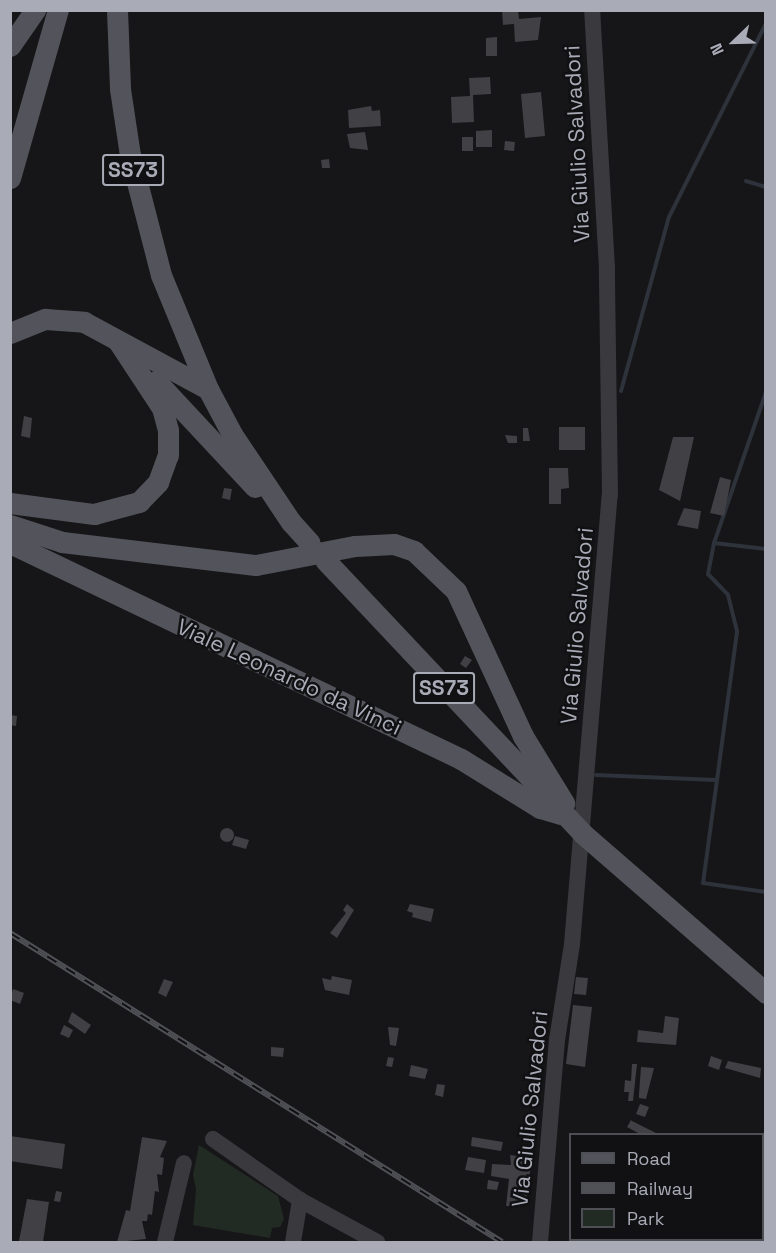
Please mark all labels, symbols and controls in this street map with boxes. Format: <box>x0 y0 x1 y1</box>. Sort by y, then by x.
north arrow <box>704 12 764 72</box>
text: N <box>705 40 729 58</box>
street label: Via Giulio Salvadori <box>559 45 595 243</box>
road number: SS73 <box>102 152 164 188</box>
street label: Via Giulio Salvadori <box>555 526 599 726</box>
street label: Viale Leonardo da Vinci <box>172 613 406 741</box>
road number: SS73 <box>412 670 476 706</box>
street label: Via Giulio Salvadori <box>507 1009 553 1209</box>
legend <box>569 1133 764 1241</box>
text: Road <box>627 1147 671 1170</box>
text: Railway <box>627 1177 693 1200</box>
text: Park <box>627 1207 664 1230</box>

